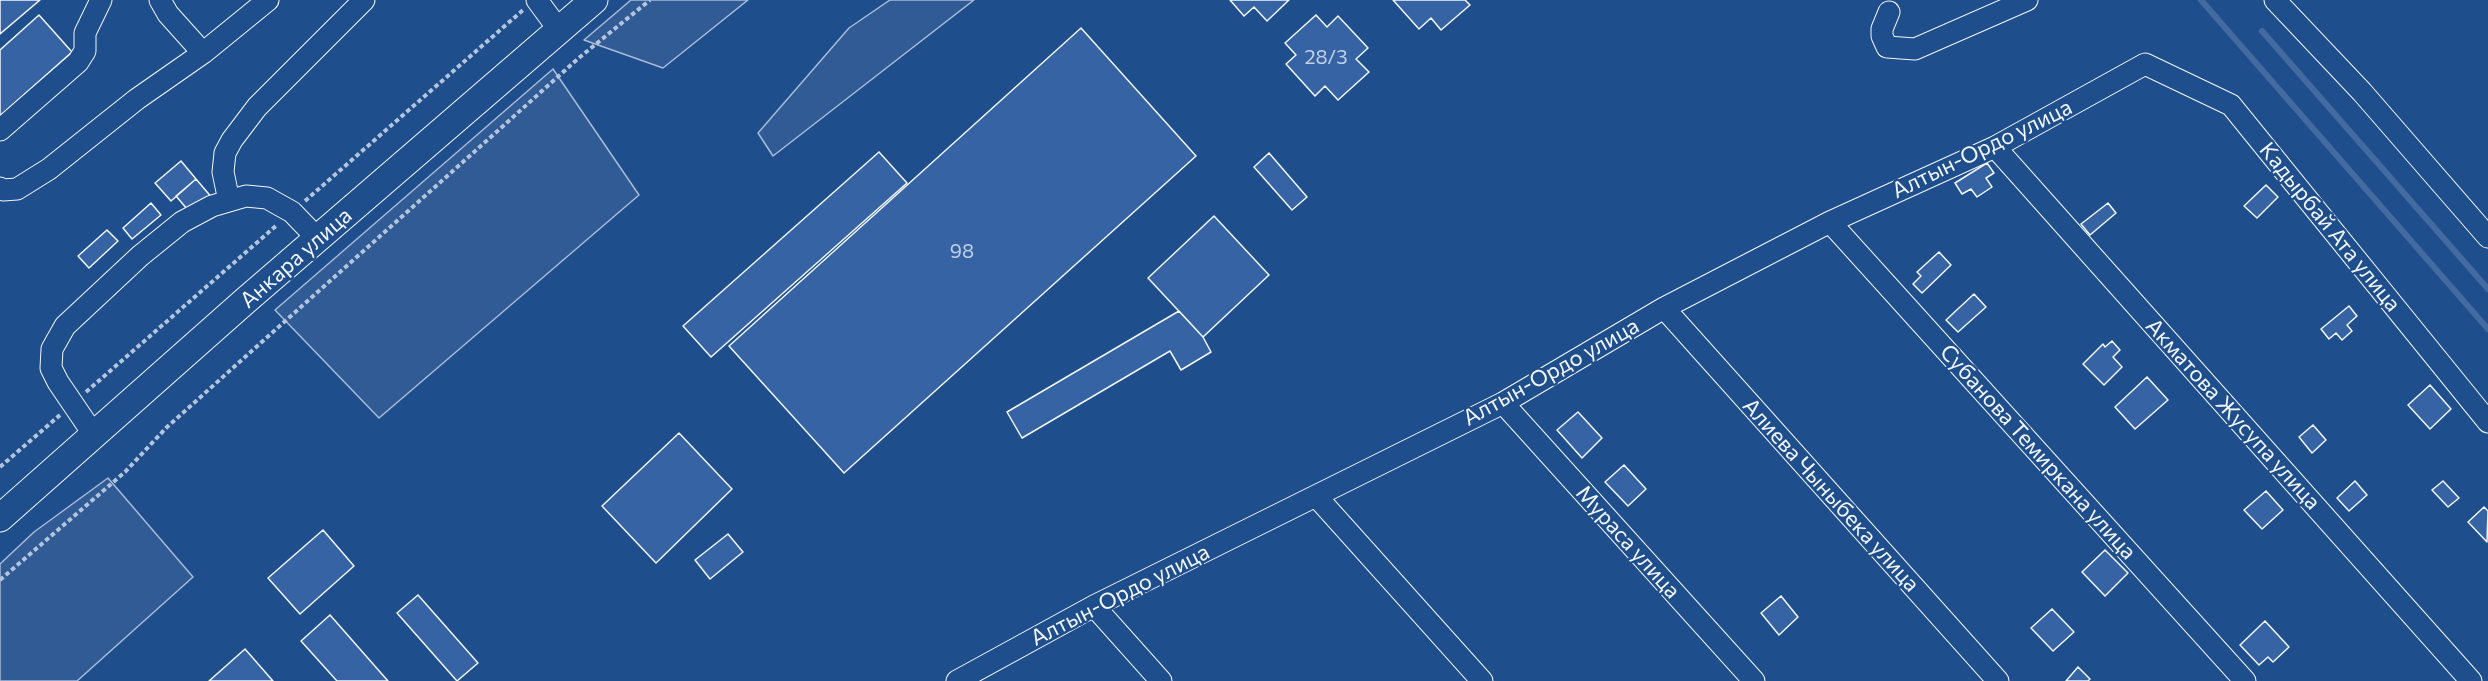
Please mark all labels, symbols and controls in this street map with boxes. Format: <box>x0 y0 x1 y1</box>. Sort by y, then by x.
house number: 28/3 <box>1304 45 1348 69</box>
street label: Алтын-Ордо улица <box>1888 94 2076 204</box>
street label: Кадырбай Ата улица <box>2254 137 2406 317</box>
street label: Анкара улица <box>235 202 357 314</box>
house number: 98 <box>950 239 974 263</box>
street label: Алтын-Ордо улица <box>1458 313 1644 431</box>
street label: Акматова Жусупа улица <box>2140 313 2326 515</box>
street label: Субанова Темиркана улица <box>1934 339 2142 565</box>
street label: Алиева Чыныбека улица <box>1737 393 1925 597</box>
street label: Мураса улица <box>1570 480 1686 604</box>
street label: Алтын-Ордо улица <box>1026 538 1214 652</box>

